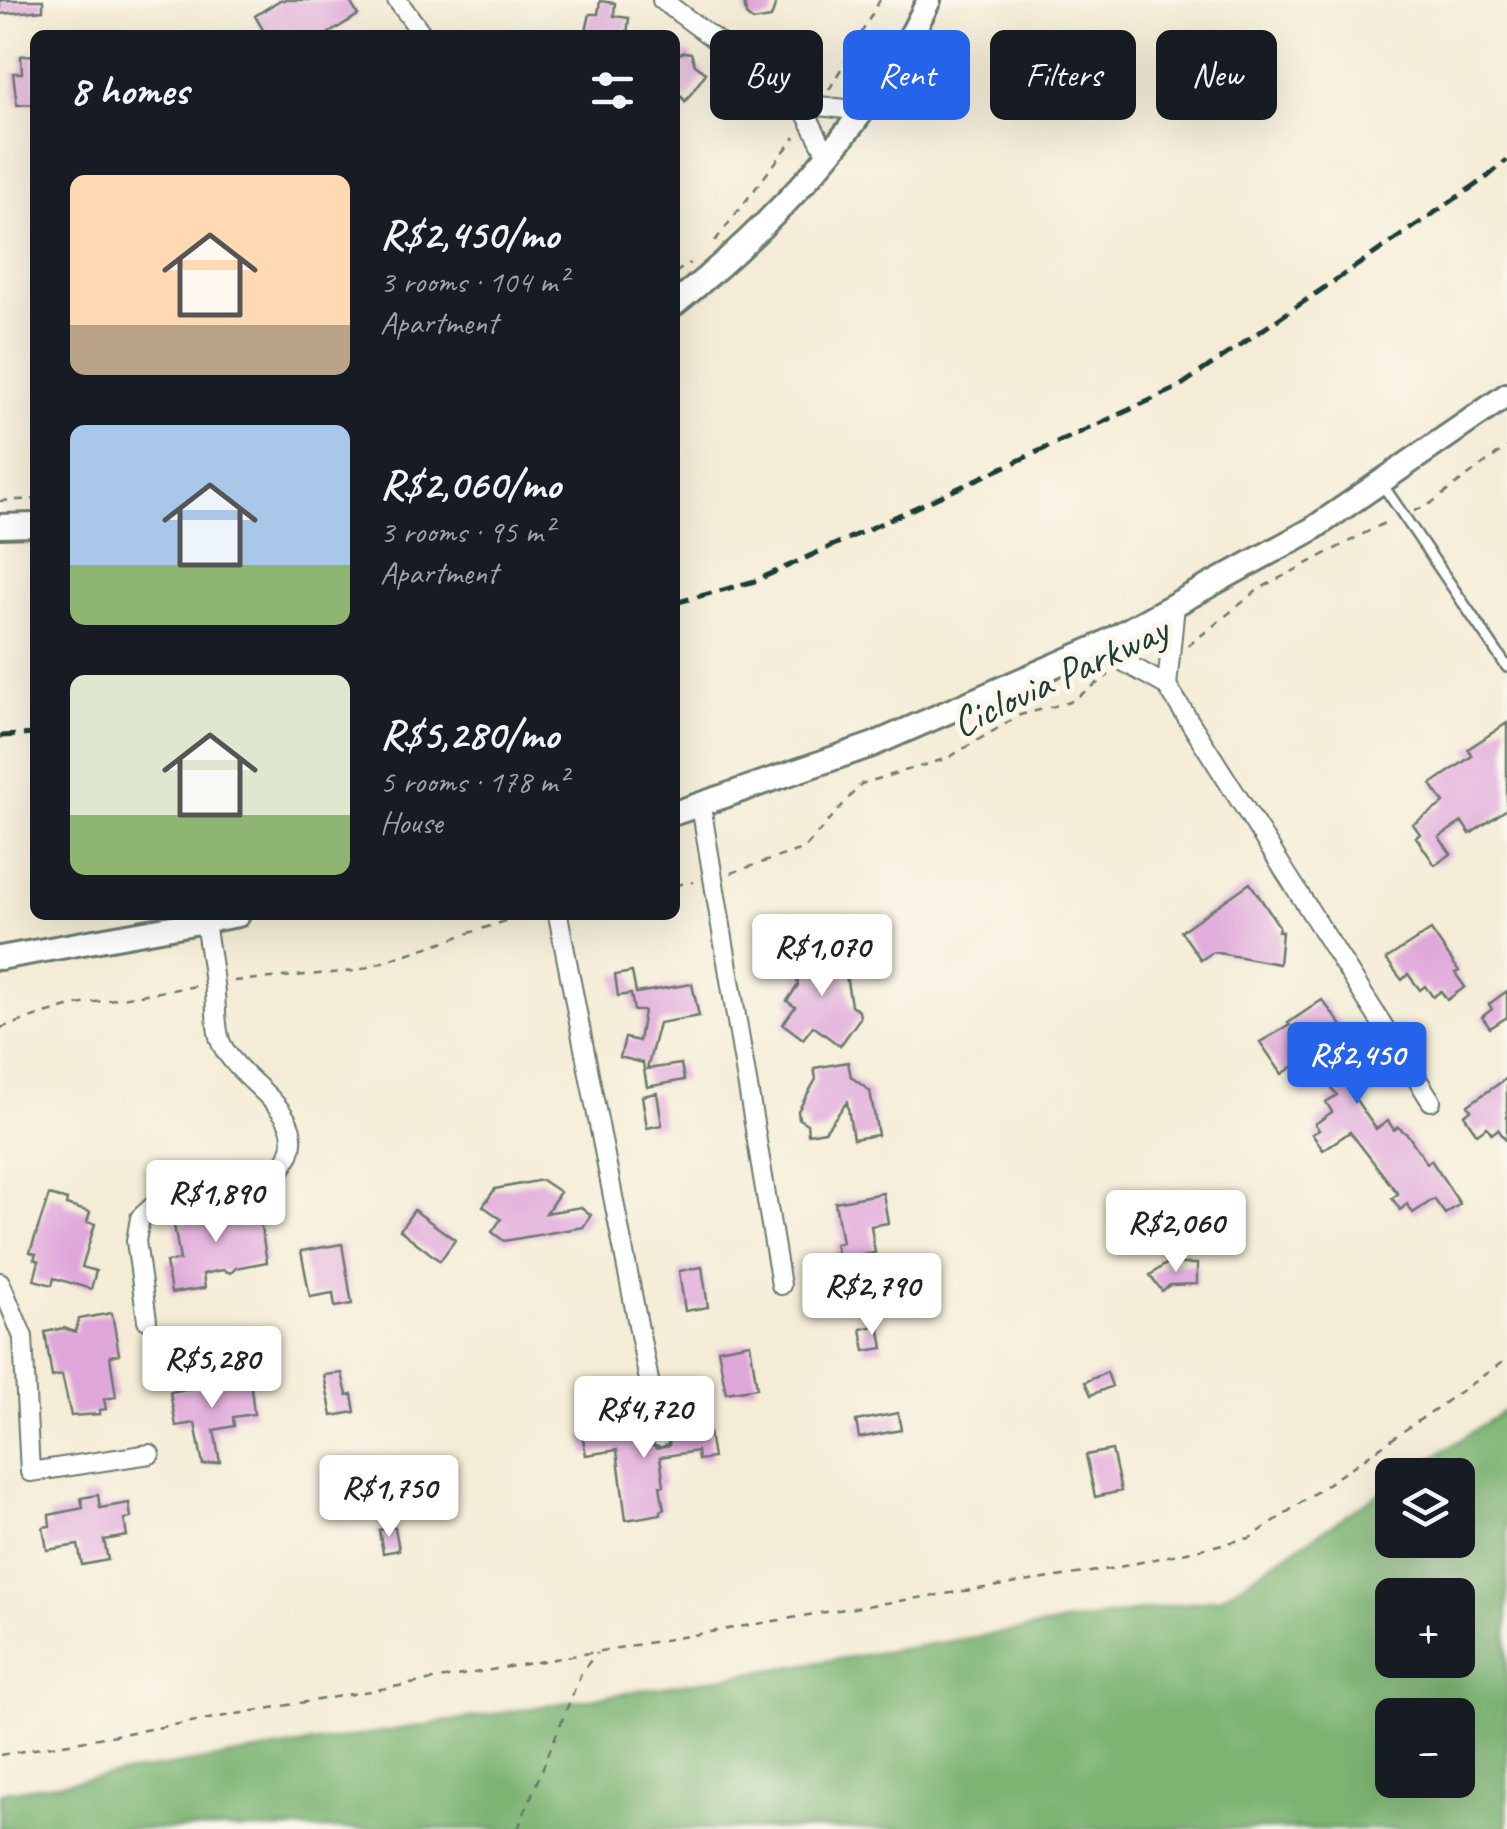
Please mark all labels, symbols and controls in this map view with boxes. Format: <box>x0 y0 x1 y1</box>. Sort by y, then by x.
chip: Buy <box>710 30 823 120</box>
chip: Rent <box>843 30 970 120</box>
chip: Filters <box>990 30 1136 120</box>
chip: New <box>1156 30 1277 120</box>
icon: filters <box>585 63 640 118</box>
text: 8 homes <box>70 64 189 117</box>
text: R$2,450/mo <box>380 208 559 261</box>
icon: home <box>150 215 270 335</box>
text: 3 rooms · 104 m² <box>380 261 567 302</box>
text: Apartment <box>380 302 498 343</box>
text: R$2,060/mo <box>380 458 560 511</box>
icon: home <box>150 465 270 585</box>
text: 3 rooms · 95 m² <box>380 511 553 552</box>
text: Apartment <box>380 552 498 593</box>
street label: Ciclovia Parkway <box>943 602 1180 750</box>
text: R$5,280/mo <box>380 708 559 761</box>
icon: home <box>150 715 270 835</box>
text: 5 rooms · 178 m² <box>380 761 567 802</box>
text: House <box>380 802 442 843</box>
pin: R$1,070 <box>730 914 914 999</box>
text: R$1,070 <box>774 926 870 967</box>
pin: R$2,450 <box>1265 1022 1449 1107</box>
text: R$2,450 <box>1309 1034 1405 1075</box>
pin: R$1,890 <box>124 1160 308 1245</box>
text: R$1,890 <box>168 1172 264 1213</box>
pin: R$2,060 <box>1084 1190 1268 1275</box>
text: R$2,060 <box>1128 1202 1224 1243</box>
pin: R$2,790 <box>780 1253 964 1338</box>
text: R$2,790 <box>824 1265 920 1306</box>
pin: R$5,280 <box>120 1326 304 1411</box>
text: R$5,280 <box>164 1338 260 1379</box>
pin: R$4,720 <box>552 1376 736 1461</box>
text: R$4,720 <box>596 1388 692 1429</box>
pin: R$1,750 <box>297 1455 481 1540</box>
map controls <box>1375 1458 1475 1798</box>
button: layers <box>1375 1458 1475 1558</box>
text: R$1,750 <box>341 1467 437 1508</box>
button: + <box>1375 1578 1475 1678</box>
button: − <box>1375 1698 1475 1798</box>

